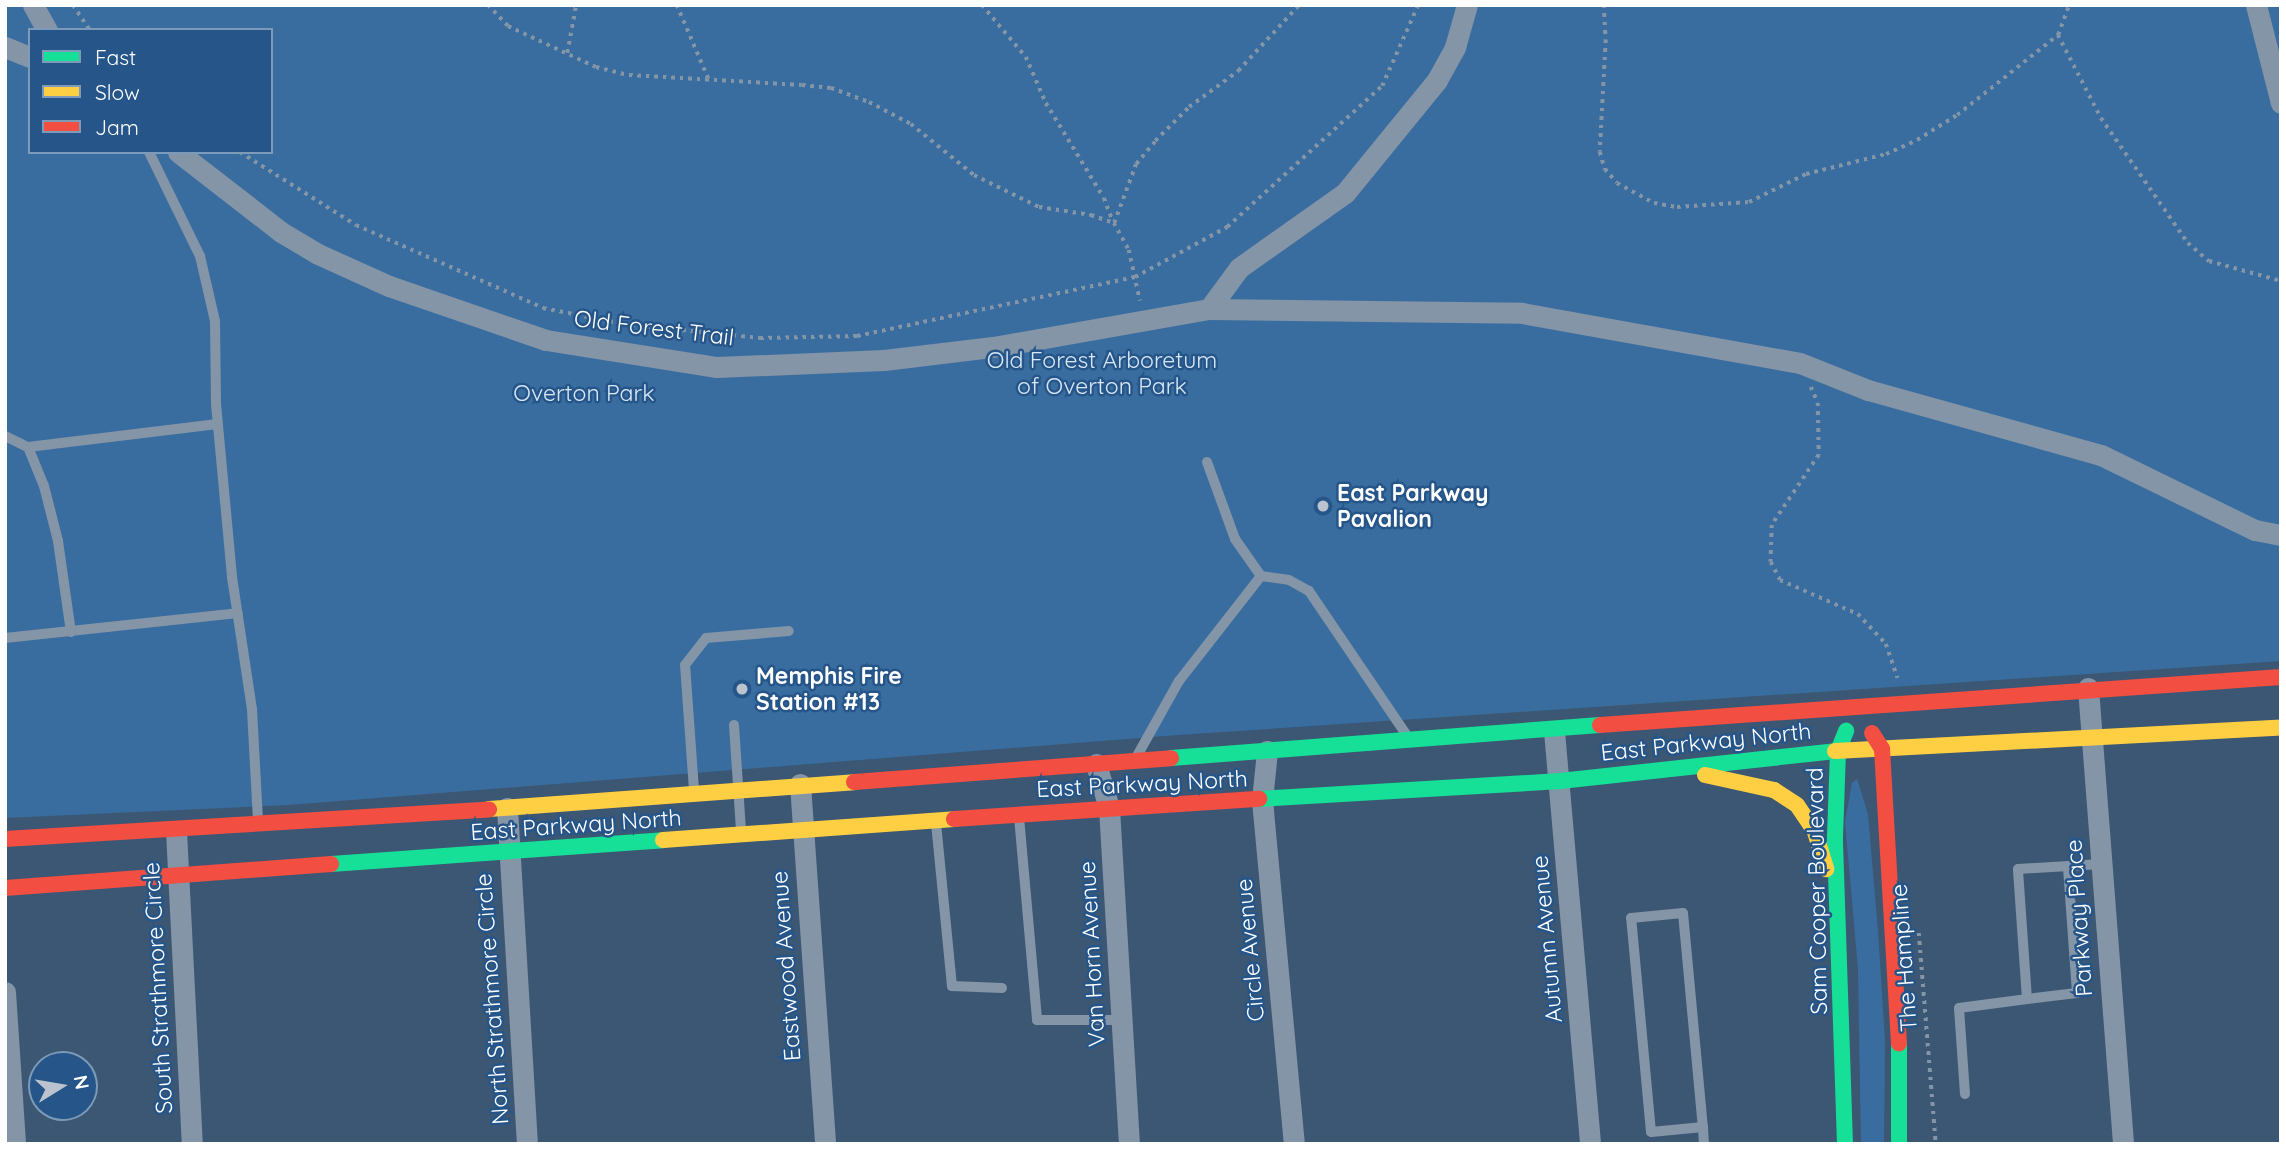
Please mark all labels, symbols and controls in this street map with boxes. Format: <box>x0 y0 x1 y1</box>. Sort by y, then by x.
legend <box>28 28 273 154</box>
text: Fast <box>95 44 136 70</box>
text: Slow <box>95 79 140 105</box>
text: Jam <box>95 114 139 140</box>
street label: Old Forest Trail <box>572 304 736 352</box>
park label: Old Forest Arboretum of Overton Park <box>987 346 1217 400</box>
park label: Overton Park <box>513 379 655 407</box>
place label: East Parkway Pavalion <box>1337 479 1489 533</box>
marker: East Parkway Pavalion <box>1315 498 1331 514</box>
place label: Memphis Fire Station #13 <box>756 662 902 716</box>
marker: Memphis Fire Station #13 <box>734 681 750 697</box>
street label: East Parkway North <box>1599 717 1813 767</box>
street label: East Parkway North <box>1036 765 1248 803</box>
street label: Sam Cooper Boulevard <box>1801 767 1833 1015</box>
street label: East Parkway North <box>470 804 682 846</box>
street label: Parkway Place <box>2060 839 2098 997</box>
street label: Autumn Avenue <box>1526 854 1568 1024</box>
street label: Van Horn Avenue <box>1073 860 1111 1048</box>
street label: South Strathmore Circle <box>138 862 178 1114</box>
street label: Eastwood Avenue <box>766 870 806 1062</box>
street label: North Strathmore Circle <box>469 873 515 1125</box>
street label: Circle Avenue <box>1230 877 1270 1023</box>
street label: The Hampline <box>1885 883 1923 1033</box>
north arrow <box>28 1051 98 1121</box>
text: N <box>69 1073 95 1092</box>

